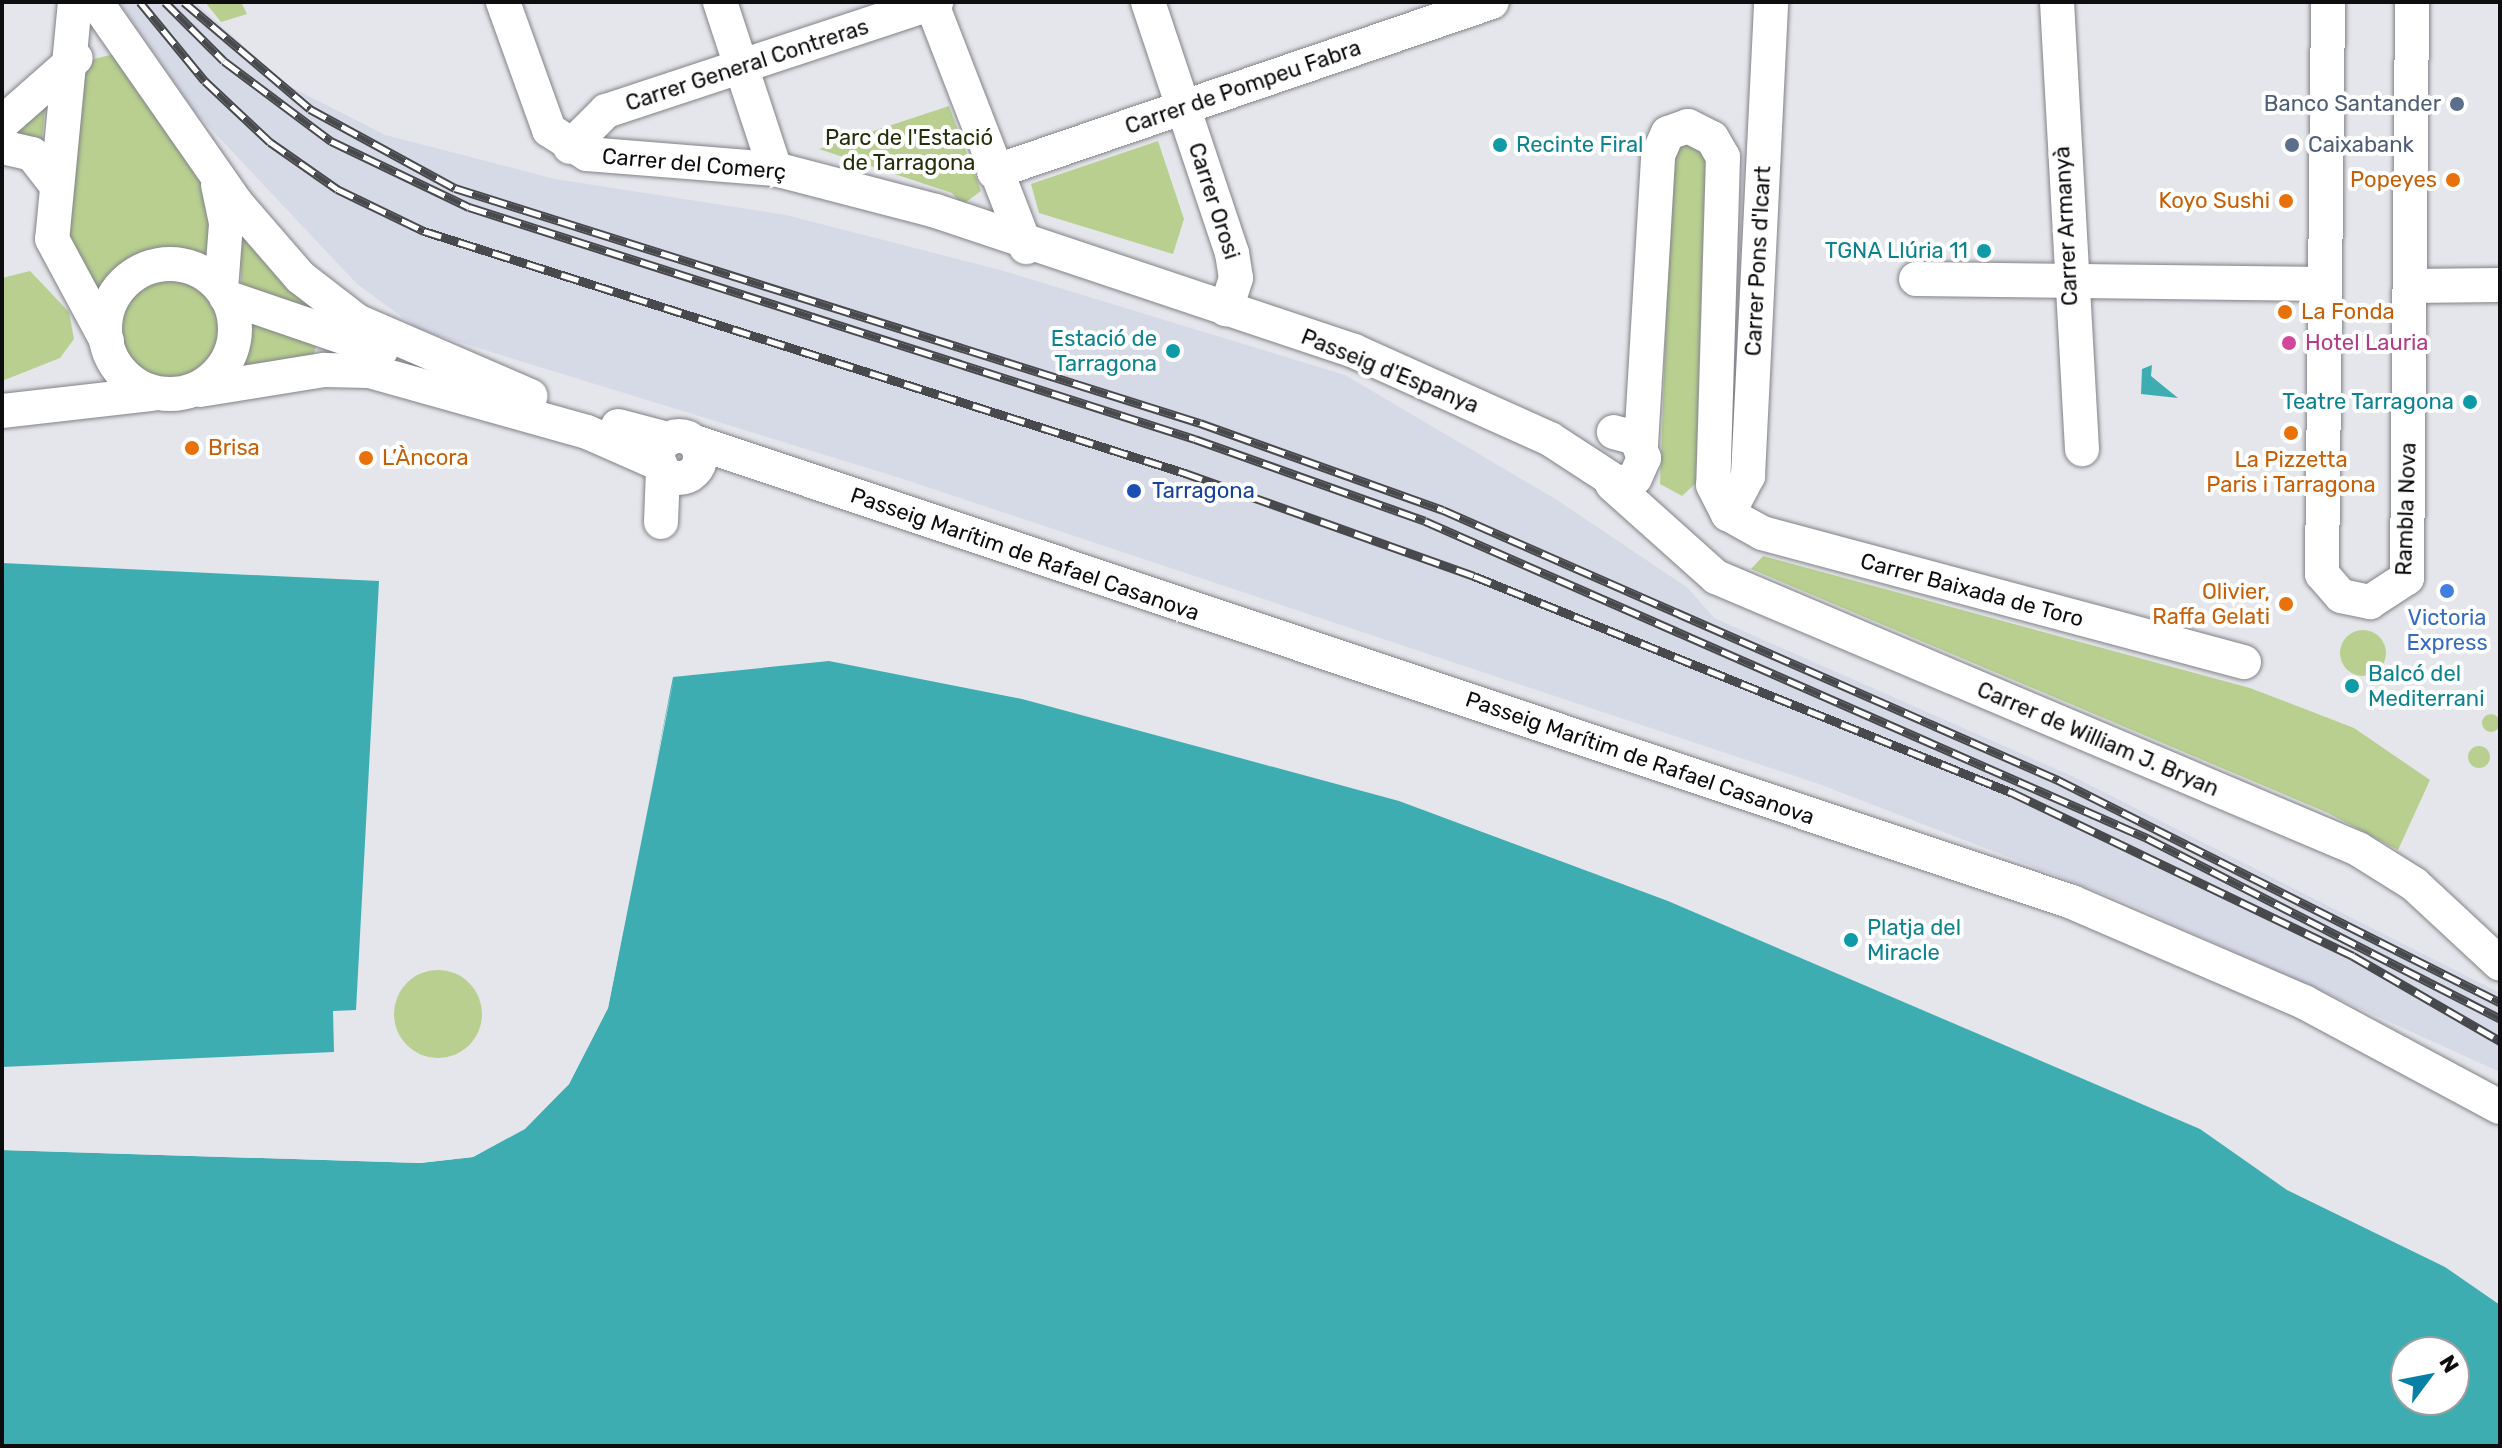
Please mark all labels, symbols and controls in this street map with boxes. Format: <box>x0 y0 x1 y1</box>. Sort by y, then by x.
street label: Carrer General Contreras <box>622 13 872 117</box>
street label: Carrer de Pompeu Fabra <box>1121 34 1365 140</box>
place label: Banco Santander <box>2264 91 2441 117</box>
marker: Banco Santander <box>2448 95 2466 113</box>
park label: Parc de l'Estació de Tarragona <box>825 124 993 176</box>
place label: Recinte Firal <box>1516 132 1643 158</box>
place label: Caixabank <box>2308 132 2414 158</box>
marker: Recinte Firal <box>1491 136 1509 154</box>
marker: Caixabank <box>2283 136 2301 154</box>
street label: Carrer Orosi <box>1183 139 1245 263</box>
street label: Carrer del Comerç <box>601 143 787 185</box>
street label: Carrer Armanyà <box>2049 145 2083 307</box>
street label: Carrer Pons d'Icart <box>1740 165 1776 357</box>
place label: Popeyes <box>2350 167 2437 193</box>
marker: Popeyes <box>2444 171 2462 189</box>
place label: Koyo Sushi <box>2159 188 2270 214</box>
marker: Koyo Sushi <box>2277 192 2295 210</box>
place label: TGNA Llúria 11 <box>1824 238 1968 264</box>
marker: TGNA Llúria 11 <box>1975 242 1993 260</box>
place label: La Fonda <box>2301 299 2395 325</box>
marker: La Fonda <box>2276 303 2294 321</box>
street label: Passeig d'Espanya <box>1297 323 1483 419</box>
place label: Estació de Tarragona <box>1051 325 1157 376</box>
place label: Hotel Lauria <box>2305 330 2428 356</box>
marker: Hotel Lauria <box>2280 334 2298 352</box>
marker: Estació de Tarragona <box>1164 342 1182 360</box>
place label: Teatre Tarragona <box>2282 389 2454 415</box>
marker: Teatre Tarragona <box>2461 393 2479 411</box>
marker: La Pizzetta Paris i Tarragona <box>2282 424 2300 442</box>
place label: Brisa <box>208 435 260 461</box>
marker: Brisa <box>183 439 201 457</box>
street label: Rambla Nova <box>2390 442 2422 576</box>
place label: L’Àncora <box>382 445 469 471</box>
place label: La Pizzetta Paris i Tarragona <box>2206 446 2376 498</box>
marker: L’Àncora <box>357 449 375 467</box>
place label: Tarragona <box>1152 478 1255 504</box>
marker: Tarragona <box>1123 480 1145 502</box>
street label: Passeig Marítim de Rafael Casanova <box>847 482 1203 626</box>
street label: Carrer Baixada de Toro <box>1857 547 2087 633</box>
place label: Olivier, Raffa Gelati <box>2152 578 2270 630</box>
marker: Victoria Express <box>2438 582 2456 600</box>
marker: Olivier, Raffa Gelati <box>2277 595 2295 613</box>
place label: Victoria Express <box>2406 604 2488 656</box>
place label: Balcó del Mediterrani <box>2368 660 2484 712</box>
street label: Carrer de William J. Bryan <box>1973 676 2223 802</box>
marker: Balcó del Mediterrani <box>2343 677 2361 695</box>
street label: Passeig Marítim de Rafael Casanova <box>1462 686 1818 830</box>
place label: Platja del Miracle <box>1867 914 1961 966</box>
marker: Platja del Miracle <box>1842 931 1860 949</box>
north arrow <box>2390 1336 2470 1416</box>
text: N <box>2433 1350 2465 1378</box>

